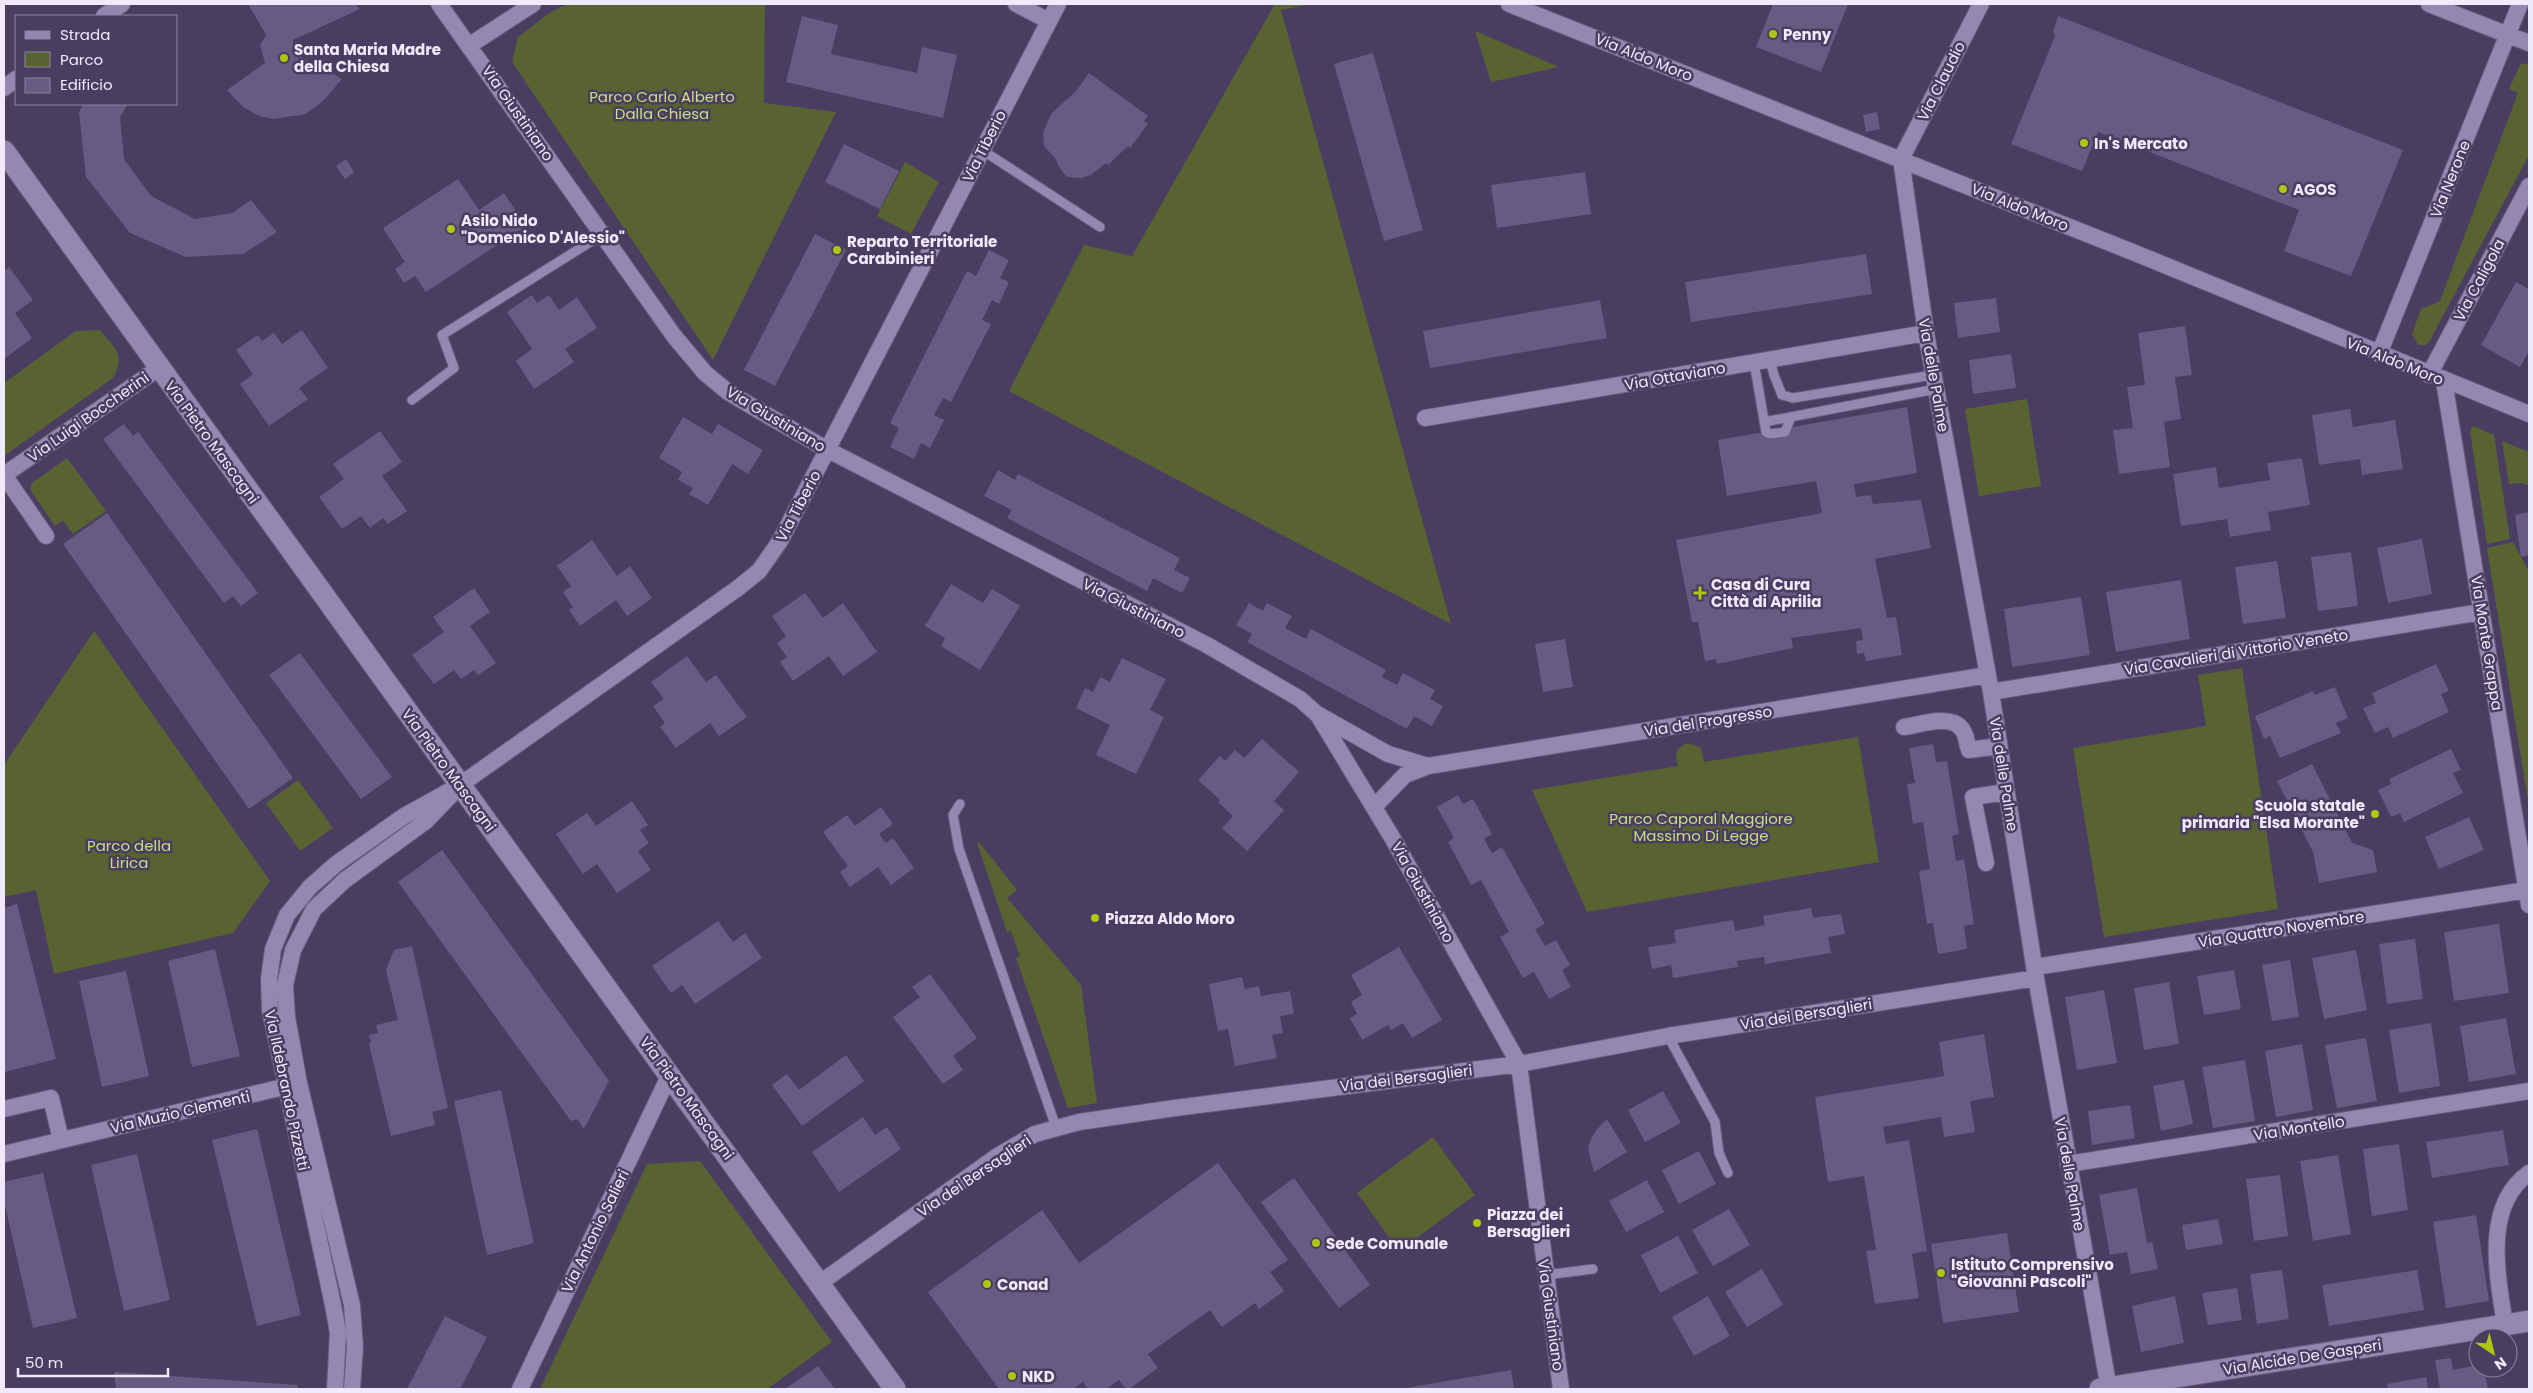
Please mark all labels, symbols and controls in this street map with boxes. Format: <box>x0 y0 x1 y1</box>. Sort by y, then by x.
legend <box>15 15 178 105</box>
text: Strada <box>60 24 110 45</box>
place label: Penny <box>1783 24 1832 45</box>
street label: Via Aldo Moro <box>1592 28 1696 86</box>
marker: Penny <box>1767 28 1779 40</box>
street label: Via Claudio <box>1912 38 1970 124</box>
place label: Santa Maria Madre della Chiesa <box>294 39 441 77</box>
text: Parco <box>60 49 103 70</box>
marker: Santa Maria Madre della Chiesa <box>278 52 290 64</box>
street label: Via Giustiniano <box>477 61 559 165</box>
text: Edificio <box>60 74 113 95</box>
park label: Parco Carlo Alberto Dalla Chiesa <box>589 86 735 124</box>
street label: Via Tiberio <box>957 106 1011 186</box>
place label: In's Mercato <box>2094 133 2188 154</box>
marker: In's Mercato <box>2078 137 2090 149</box>
street label: Via Nerone <box>2425 137 2475 221</box>
street label: Via Aldo Moro <box>1968 178 2072 236</box>
place label: AGOS <box>2293 179 2337 200</box>
marker: AGOS <box>2277 183 2289 195</box>
place label: Asilo Nido "Domenico D'Alessio" <box>461 210 625 248</box>
marker: Asilo Nido "Domenico D'Alessio" <box>445 223 457 235</box>
place label: Reparto Territoriale Carabinieri <box>847 231 997 269</box>
street label: Via Caligola <box>2448 235 2510 325</box>
marker: Reparto Territoriale Carabinieri <box>831 244 843 256</box>
street label: Via delle Palme <box>1914 316 1954 434</box>
street label: Via Aldo Moro <box>2343 332 2447 390</box>
street label: Via Ottaviano <box>1623 357 1727 395</box>
street label: Via Luigi Boccherini <box>23 367 153 467</box>
street label: Via Pietro Mascagni <box>160 376 264 508</box>
street label: Via Giustiniano <box>722 381 830 457</box>
street label: Via Tiberio <box>770 467 826 545</box>
street label: Via Giustiniano <box>1079 573 1189 643</box>
place label: Casa di Cura Città di Aprilia <box>1711 574 1821 612</box>
street label: Via Monte Grappa <box>2466 574 2508 712</box>
marker: Casa di Cura Città di Aprilia <box>1693 586 1707 600</box>
street label: Via Cavalieri di Vittorio Veneto <box>2122 624 2350 680</box>
street label: Via del Progresso <box>1643 701 1773 741</box>
street label: Via Pietro Mascagni <box>397 704 501 836</box>
street label: Via delle Palme <box>1985 715 2023 833</box>
place label: Scuola statale primaria "Elsa Morante" <box>2182 795 2365 833</box>
park label: Parco Caporal Maggiore Massimo Di Legge <box>1609 808 1793 846</box>
marker: Scuola statale primaria "Elsa Morante" <box>2369 808 2381 820</box>
park label: Parco della Lirica <box>87 835 171 873</box>
street label: Via Giustiniano <box>1387 838 1459 946</box>
street label: Via Quattro Novembre <box>2196 905 2366 953</box>
place label: Piazza Aldo Moro <box>1105 908 1235 929</box>
marker: Piazza Aldo Moro <box>1089 912 1101 924</box>
street label: Via dei Bersaglieri <box>1739 993 1873 1035</box>
street label: Via Ildebrando Pizzetti <box>260 1008 314 1172</box>
street label: Via Pietro Mascagni <box>635 1032 739 1164</box>
street label: Via dei Bersaglieri <box>1339 1059 1473 1097</box>
street label: Via Muzio Clementi <box>108 1086 252 1138</box>
street label: Via Montello <box>2252 1110 2346 1146</box>
street label: Via delle Palme <box>2050 1115 2090 1233</box>
street label: Via dei Bersaglieri <box>913 1130 1035 1222</box>
street label: Via Antonio Salieri <box>556 1166 634 1296</box>
place label: Piazza dei Bersaglieri <box>1487 1204 1570 1242</box>
marker: Piazza dei Bersaglieri <box>1471 1217 1483 1229</box>
place label: Sede Comunale <box>1326 1233 1448 1254</box>
marker: Sede Comunale <box>1310 1237 1322 1249</box>
place label: Istituto Comprensivo "Giovanni Pascoli" <box>1951 1254 2114 1292</box>
street label: Via Giustiniano <box>1533 1258 1569 1372</box>
marker: Istituto Comprensivo "Giovanni Pascoli" <box>1935 1267 1947 1279</box>
place label: Conad <box>997 1274 1048 1295</box>
marker: Conad <box>981 1278 993 1290</box>
north arrow <box>2468 1328 2518 1378</box>
street label: Via Alcide De Gasperi <box>2221 1334 2383 1380</box>
scale bar <box>18 1346 168 1378</box>
text: 50 m <box>25 1352 63 1373</box>
text: N <box>2490 1352 2511 1375</box>
place label: NKD <box>1022 1366 1055 1387</box>
marker: NKD <box>1006 1370 1018 1382</box>

